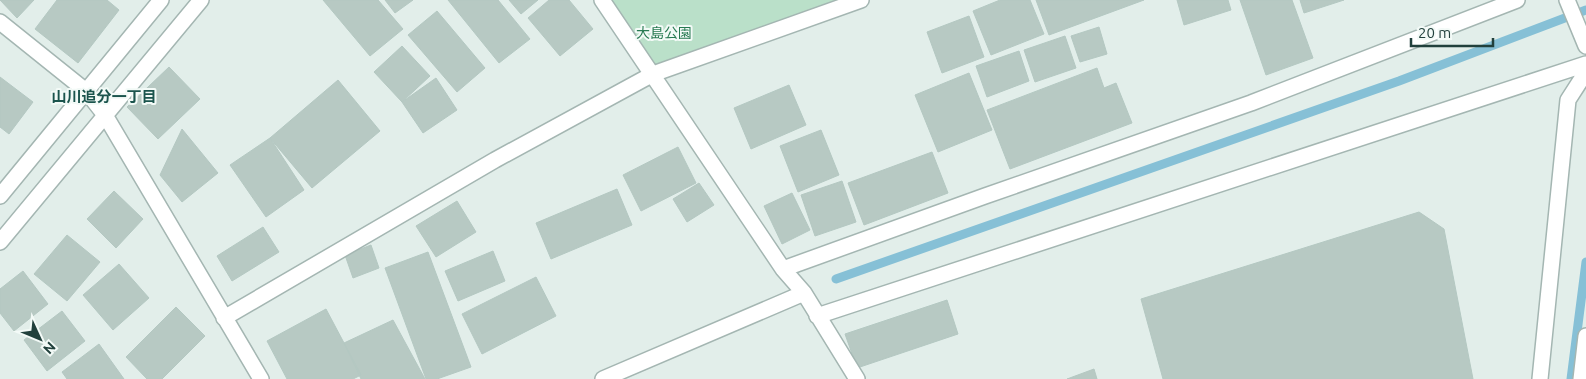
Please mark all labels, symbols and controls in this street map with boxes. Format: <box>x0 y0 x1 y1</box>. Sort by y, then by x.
scale bar <box>1411 15 1494 47</box>
text: 20 m <box>1418 24 1451 41</box>
park label: 大島公園 <box>636 25 692 41</box>
district label: 山川追分一丁目 <box>51 88 157 105</box>
north arrow <box>15 314 65 364</box>
text: N <box>40 339 59 357</box>

